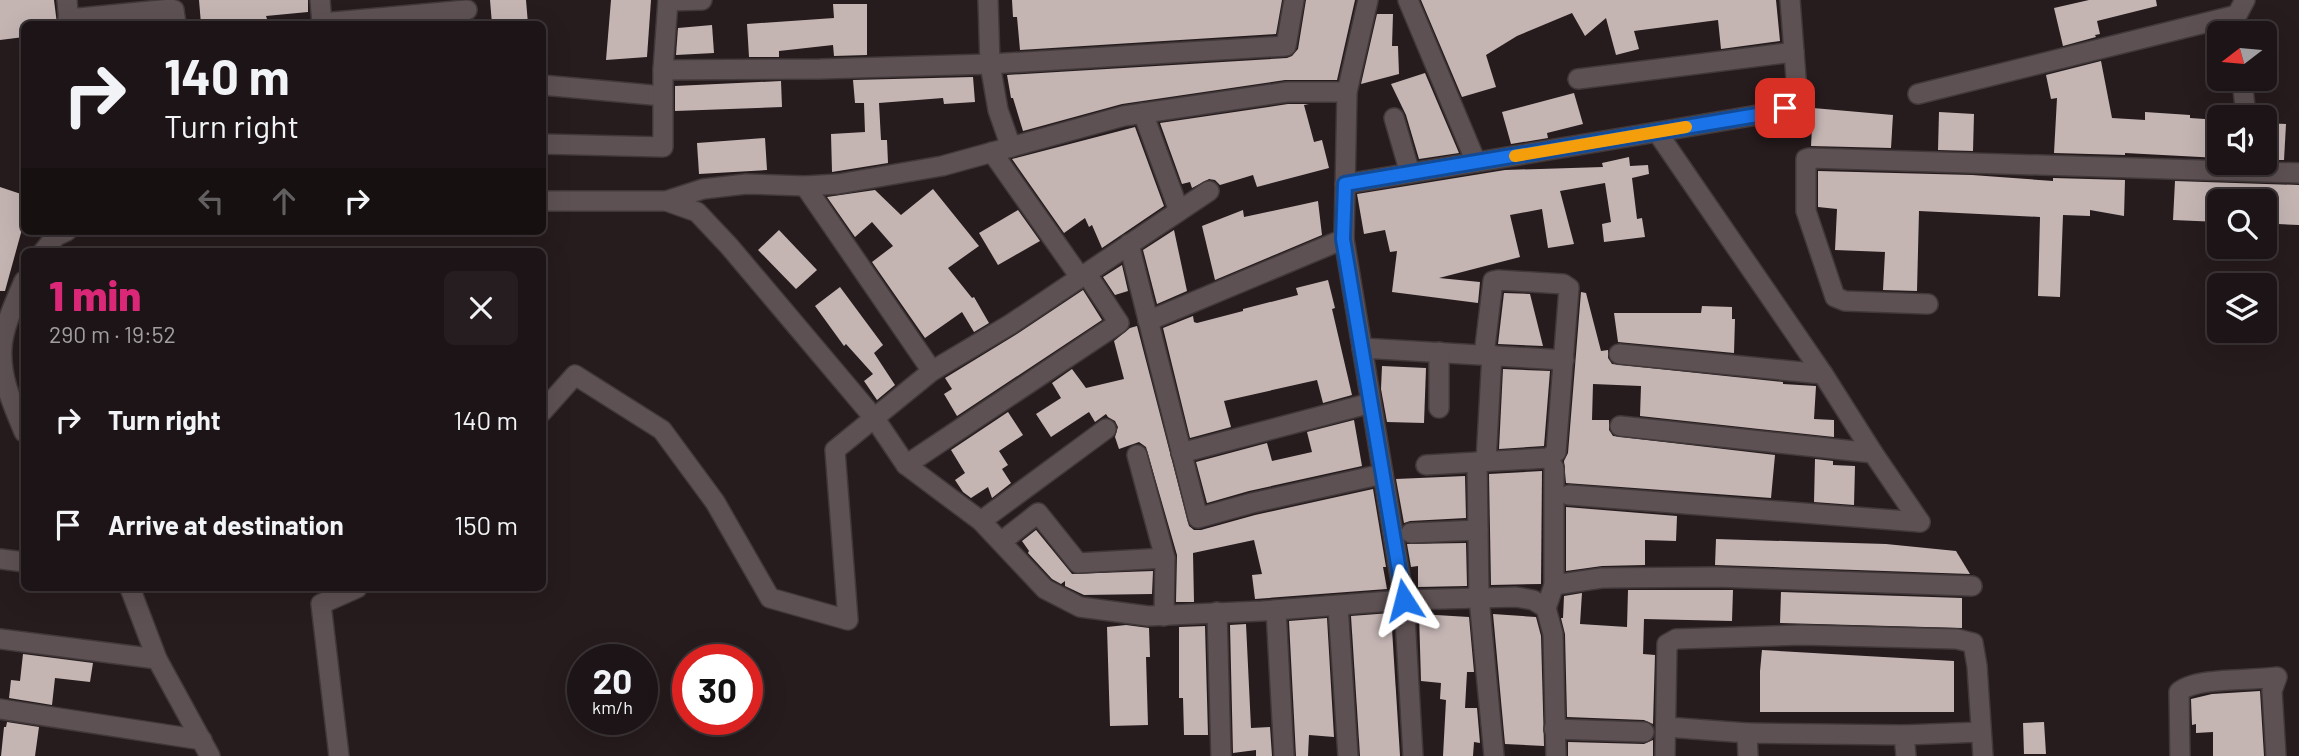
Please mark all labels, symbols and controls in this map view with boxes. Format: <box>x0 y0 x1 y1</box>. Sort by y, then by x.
north arrow <box>2207 21 2277 91</box>
map controls <box>2207 21 2277 343</box>
text: 140 m <box>164 46 290 105</box>
icon: right <box>49 49 140 140</box>
pin <box>1755 78 1815 138</box>
icon: arrive <box>1766 89 1804 127</box>
button: sound <box>2207 105 2277 175</box>
text: Turn right <box>164 106 299 144</box>
icon: left <box>192 182 230 220</box>
icon: ahead <box>265 182 303 220</box>
icon: right <box>338 182 376 220</box>
button: search <box>2207 189 2277 259</box>
text: 1 min <box>49 269 141 319</box>
button: close <box>444 271 518 345</box>
button: layers <box>2207 273 2277 343</box>
text: 290 m · 19:52 <box>49 320 176 348</box>
icon: right <box>49 401 87 439</box>
text: Turn right <box>108 404 221 435</box>
text: 140 m <box>453 404 518 435</box>
icon: arrive <box>49 506 87 544</box>
text: Arrive at destination <box>108 509 344 540</box>
text: 150 m <box>454 509 518 540</box>
position arrow <box>1367 563 1441 637</box>
speed limit sign: 30 <box>672 644 763 735</box>
text: 20 <box>593 659 632 701</box>
text: km/h <box>592 696 633 718</box>

